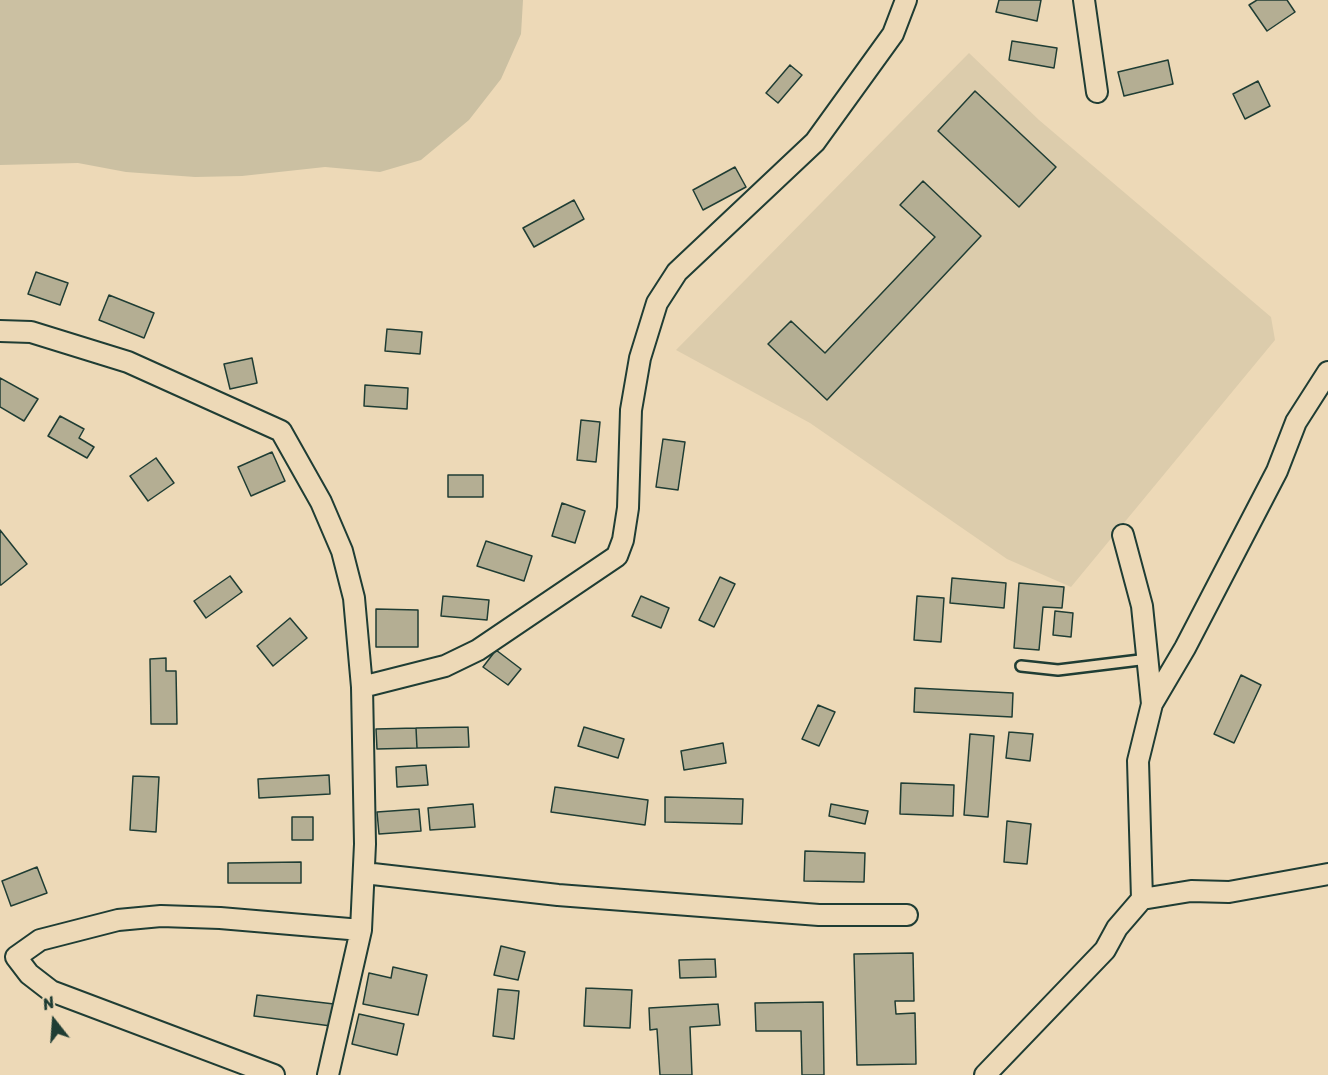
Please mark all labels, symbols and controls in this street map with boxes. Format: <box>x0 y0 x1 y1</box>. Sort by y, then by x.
text: N <box>39 988 58 1019</box>
north arrow <box>24 991 84 1051</box>

